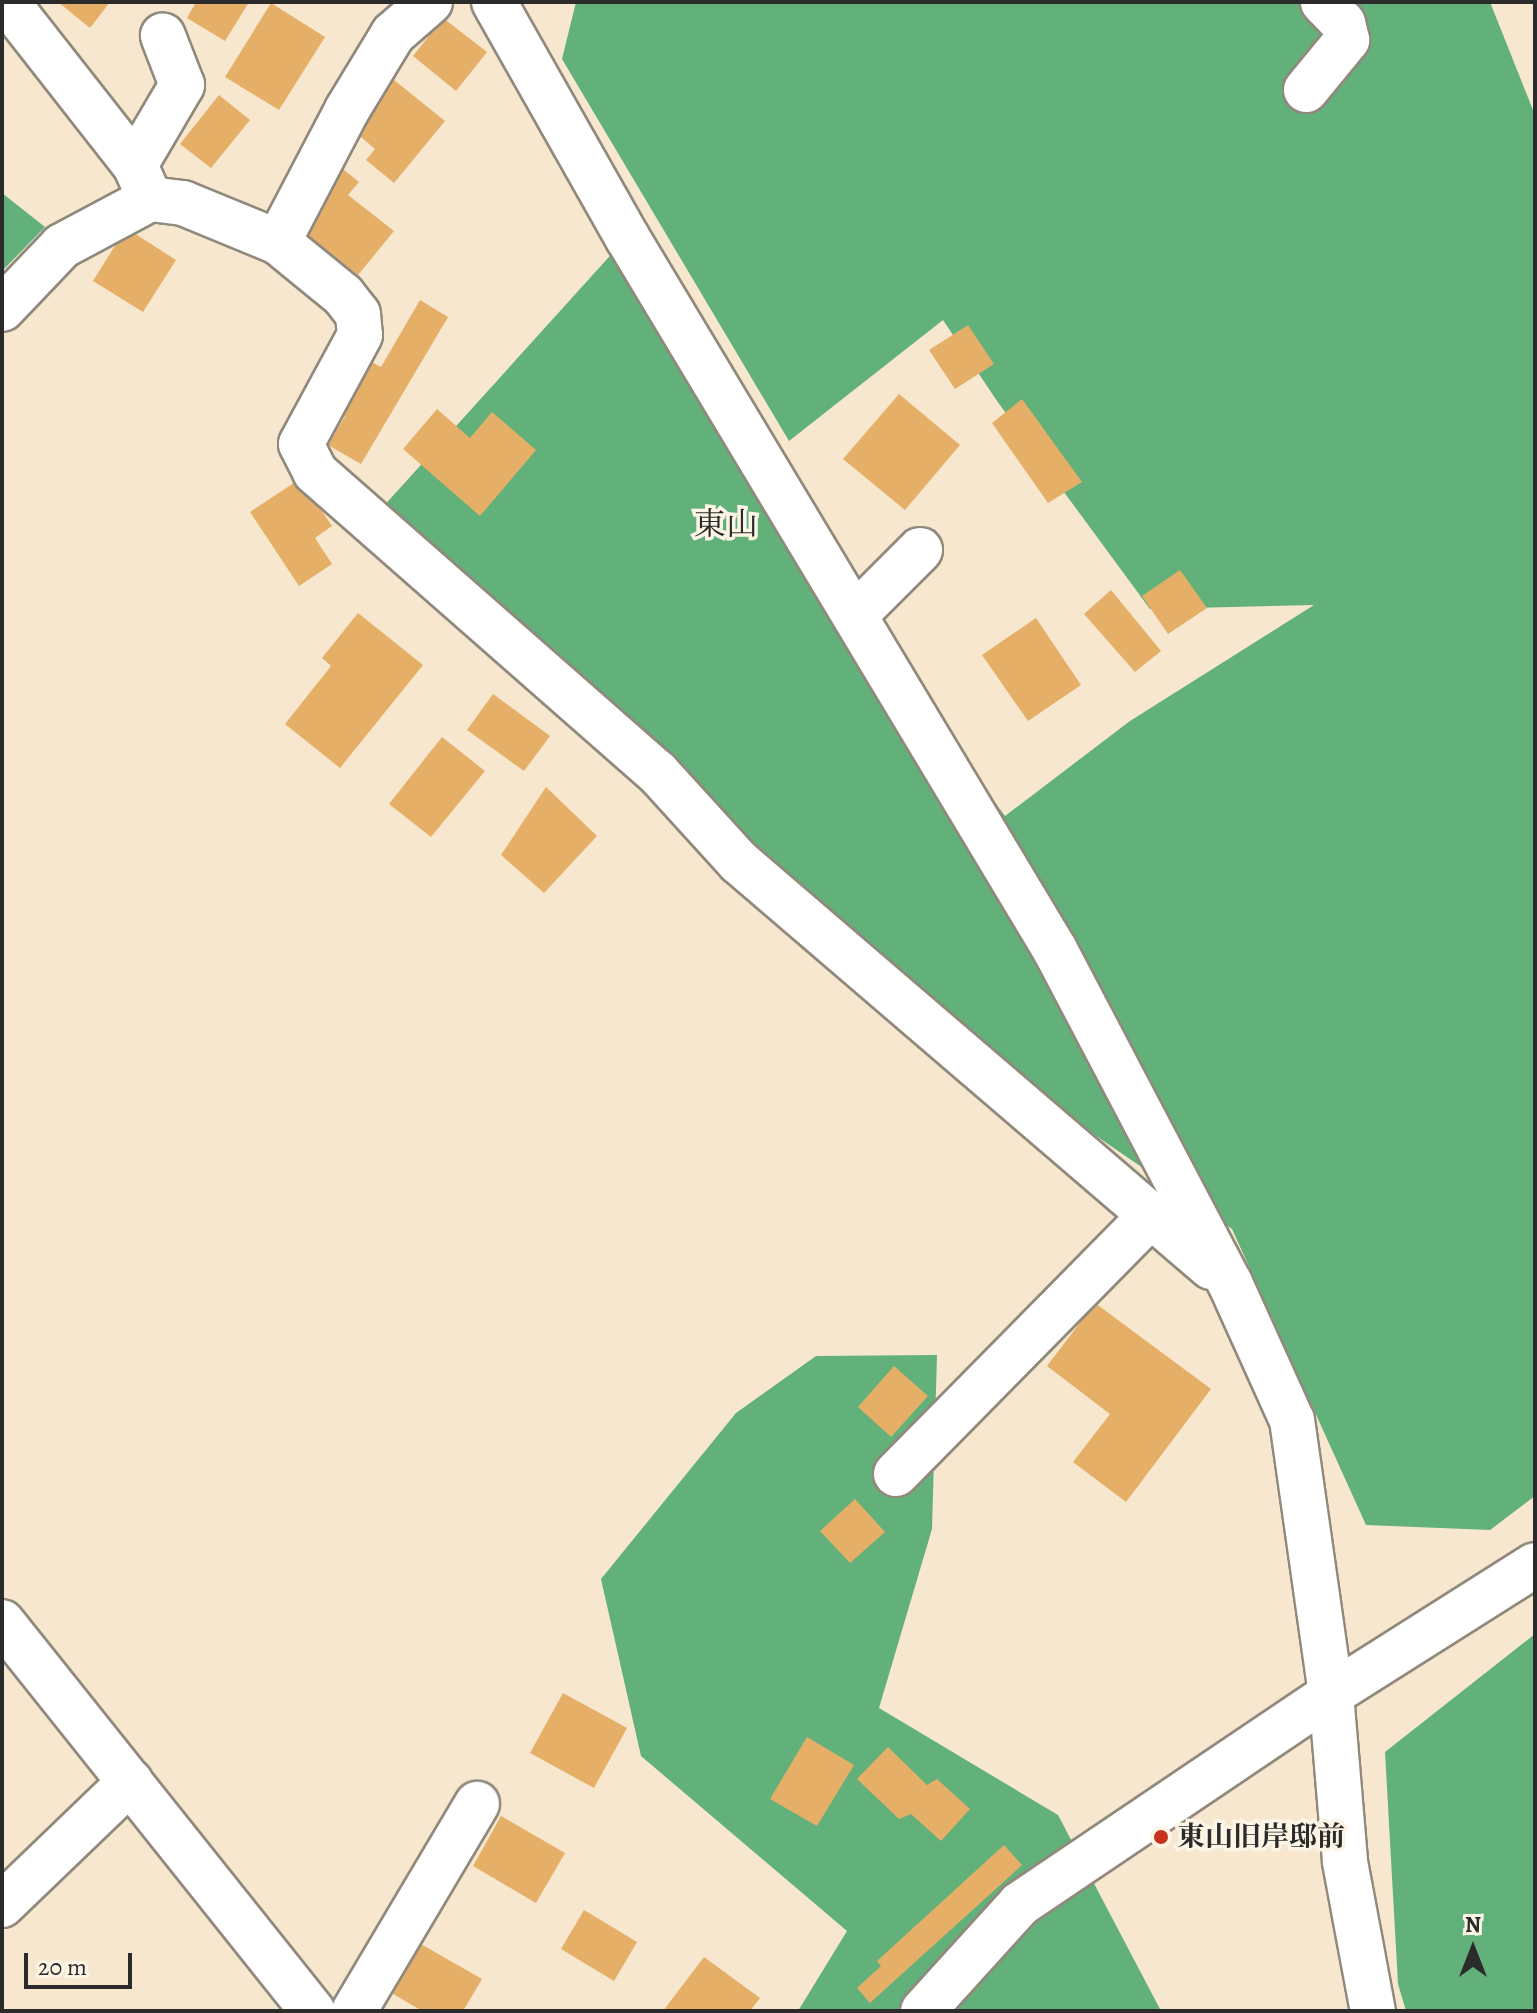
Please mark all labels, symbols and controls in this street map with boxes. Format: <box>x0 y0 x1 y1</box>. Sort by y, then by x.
district label: 東山 <box>694 505 758 543</box>
place label: 東山旧岸邸前 <box>1177 1820 1345 1854</box>
marker: 東山旧岸邸前 <box>1152 1828 1170 1846</box>
north arrow <box>1433 1909 1513 1989</box>
text: N <box>1465 1910 1481 1940</box>
scale bar <box>28 1937 136 1987</box>
text: 20 m <box>38 1951 87 1983</box>

